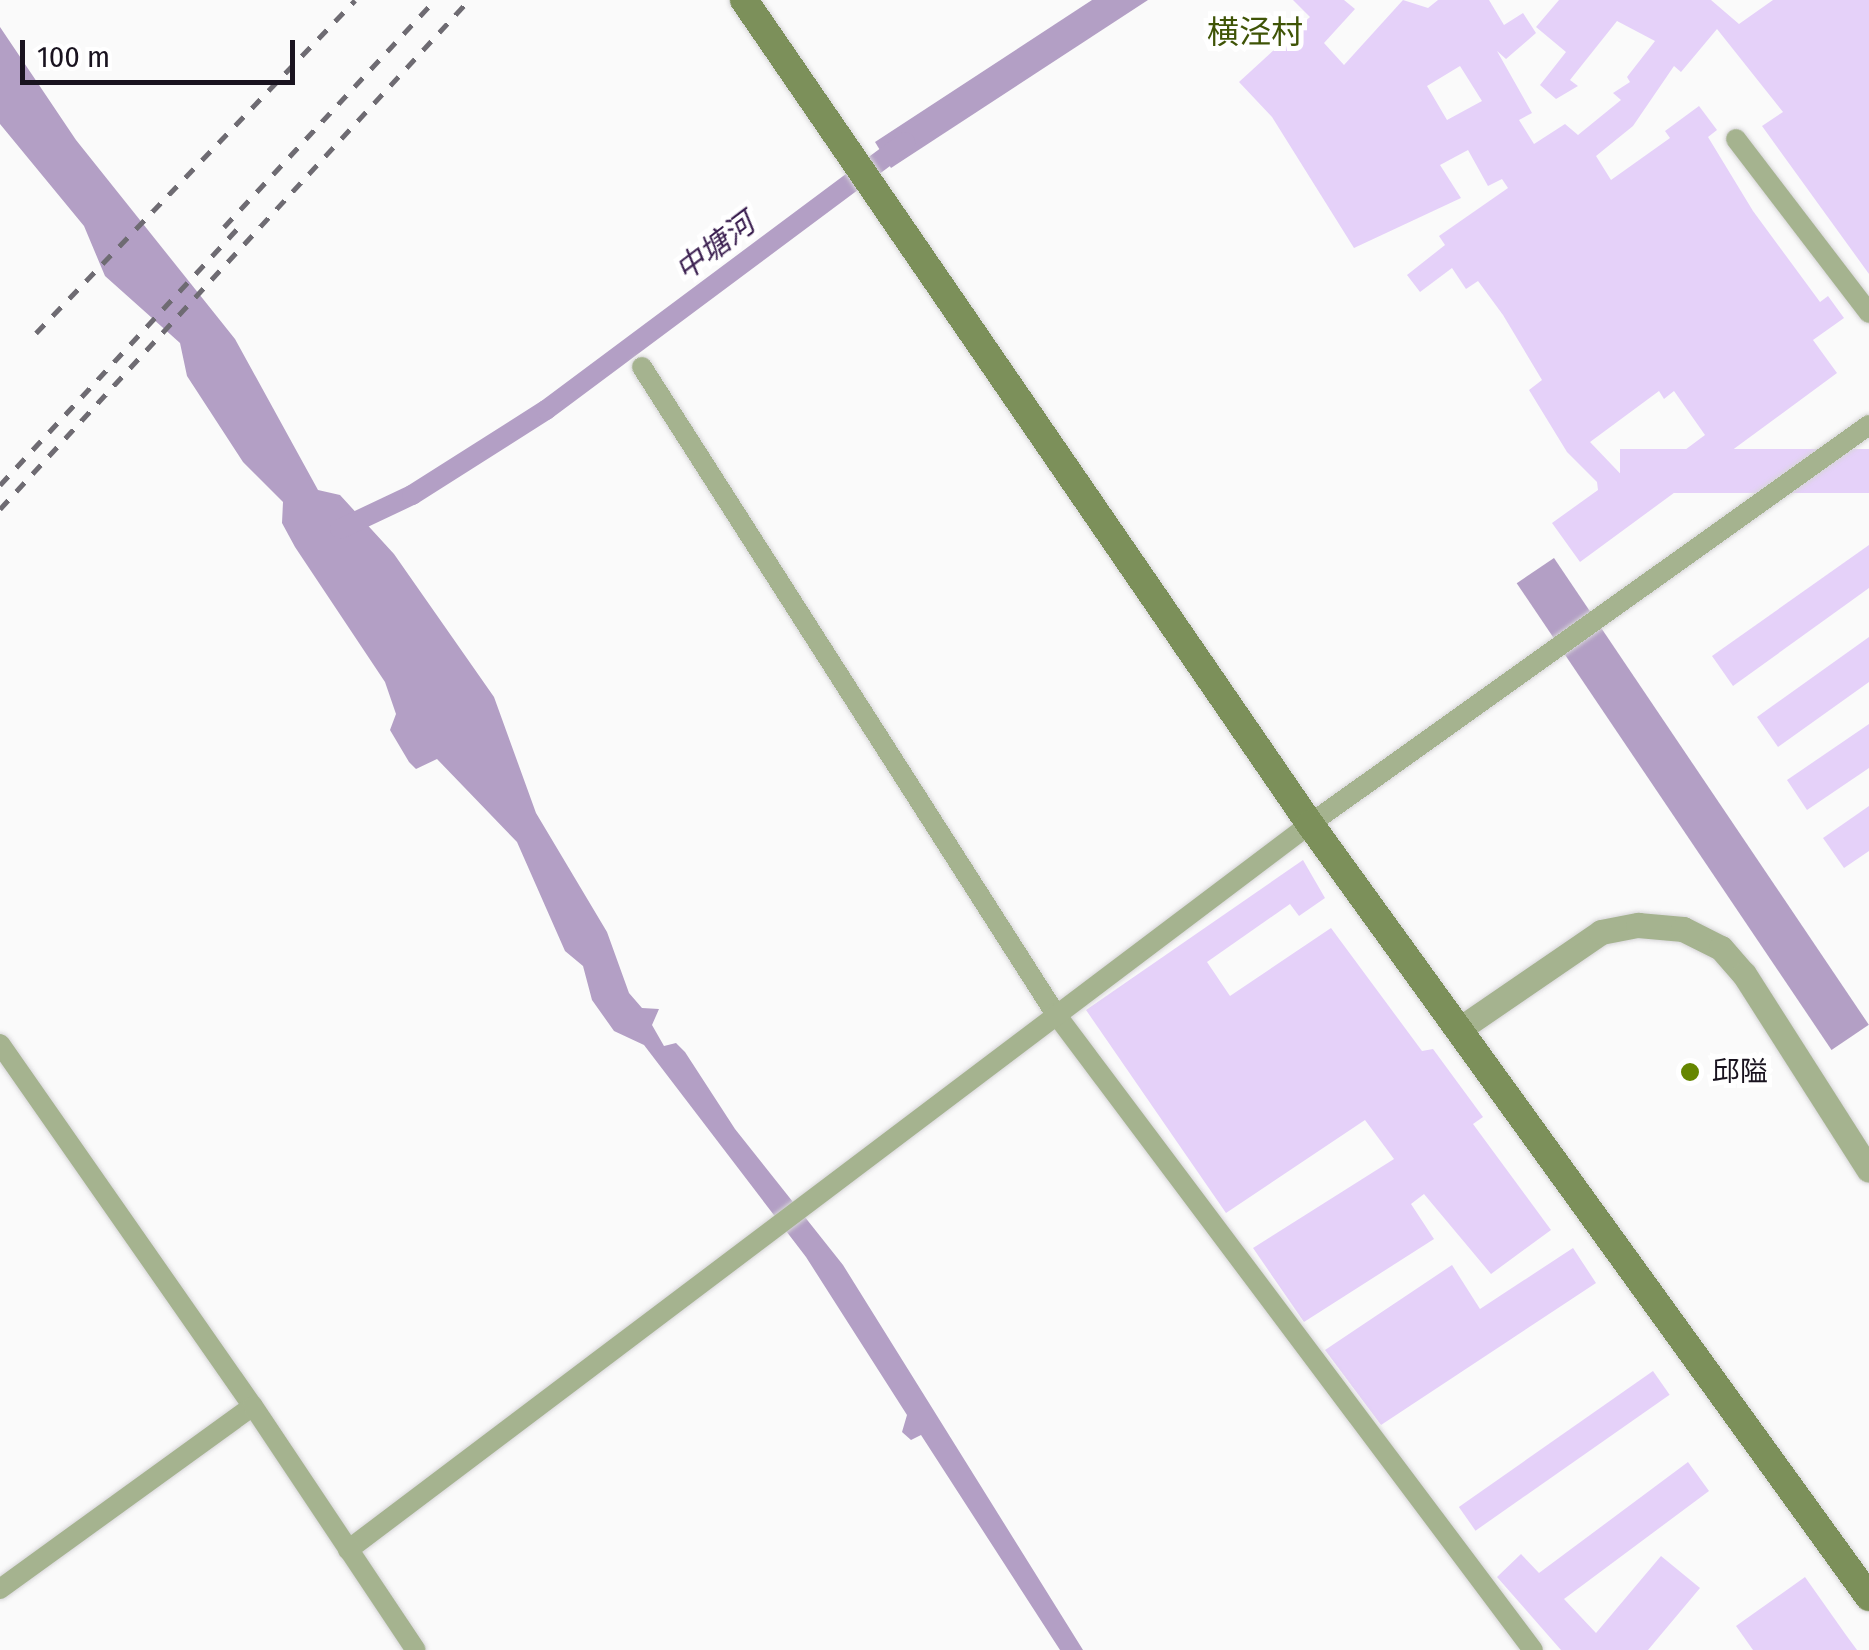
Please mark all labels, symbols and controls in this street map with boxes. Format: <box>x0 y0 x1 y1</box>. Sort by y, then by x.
district label: 横泾村 <box>1207 13 1303 51</box>
scale bar <box>25 20 300 82</box>
text: 100 m <box>37 39 110 75</box>
water label: 中塘河 <box>668 206 762 288</box>
place label: 邱隘 <box>1712 1055 1768 1089</box>
marker: 邱隘 <box>1677 1059 1703 1085</box>

